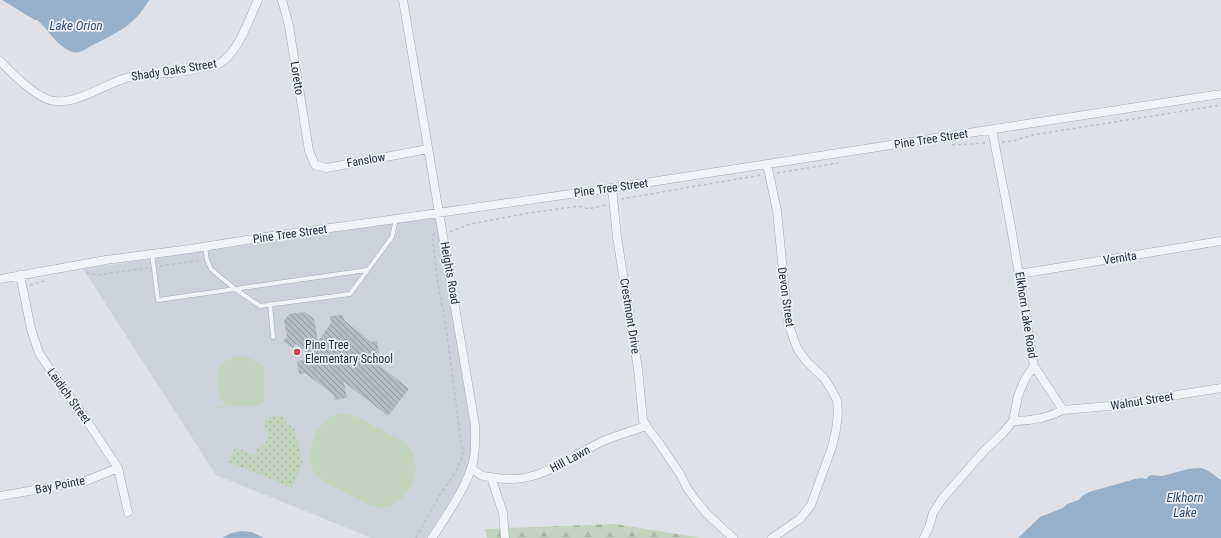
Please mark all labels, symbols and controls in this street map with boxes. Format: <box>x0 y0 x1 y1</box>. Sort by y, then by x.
water label: Lake Orion <box>49 18 103 33</box>
street label: Shady Oaks Street <box>130 56 218 84</box>
street label: Loretto <box>287 60 307 96</box>
street label: Pine Tree Street <box>893 126 969 152</box>
street label: Fanslow <box>345 150 387 170</box>
street label: Pine Tree Street <box>573 176 649 200</box>
street label: Pine Tree Street <box>252 222 328 246</box>
street label: Heights Road <box>438 241 462 305</box>
street label: Vernita <box>1102 248 1138 268</box>
street label: Devon Street <box>775 266 797 328</box>
street label: Elkhorn Lake Road <box>1012 271 1040 359</box>
street label: Crestmont Drive <box>617 277 643 355</box>
place label: Pine Tree Elementary School <box>305 338 393 366</box>
marker: Pine Tree Elementary School <box>292 347 302 357</box>
street label: Leidich Street <box>44 366 94 427</box>
street label: Walnut Street <box>1110 389 1175 413</box>
street label: Hill Lawn <box>547 443 593 475</box>
street label: Bay Pointe <box>34 473 86 497</box>
water label: Elkhorn Lake <box>1166 490 1204 520</box>

